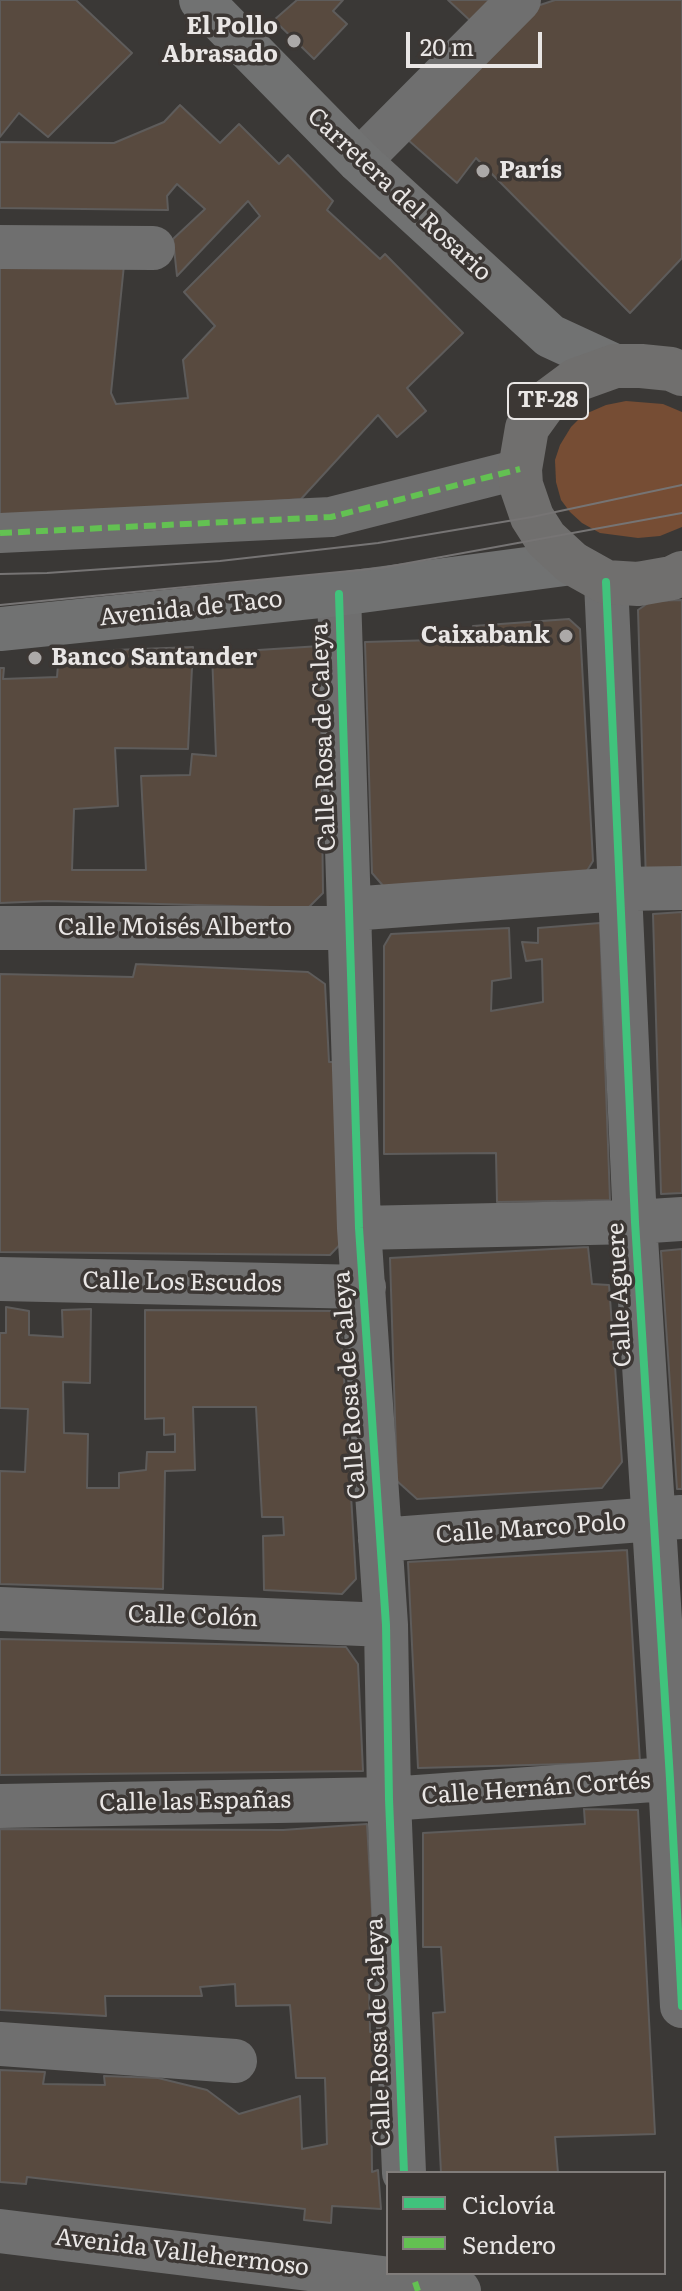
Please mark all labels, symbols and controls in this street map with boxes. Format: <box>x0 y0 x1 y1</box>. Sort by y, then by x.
place label: El Pollo Abrasado <box>162 13 278 69</box>
scale bar <box>410 16 546 66</box>
text: 20 m <box>420 28 474 63</box>
marker: El Pollo Abrasado <box>285 32 303 50</box>
street label: Carretera del Rosario <box>301 102 497 288</box>
place label: París <box>499 157 562 185</box>
marker: París <box>474 162 492 180</box>
road number: TF-28 <box>508 383 588 419</box>
street label: Avenida de Taco <box>98 585 284 633</box>
street label: Calle Rosa de Caleya <box>306 622 342 852</box>
place label: Caixabank <box>421 622 550 650</box>
marker: Caixabank <box>557 627 575 645</box>
place label: Banco Santander <box>51 644 257 672</box>
marker: Banco Santander <box>26 649 44 667</box>
street label: Calle Moisés Alberto <box>58 914 292 942</box>
street label: Calle Aguere <box>602 1222 638 1368</box>
street label: Calle Los Escudos <box>82 1267 282 1299</box>
street label: Calle Rosa de Caleya <box>328 1270 372 1500</box>
street label: Calle Marco Polo <box>435 1508 627 1550</box>
street label: Calle Colón <box>127 1600 259 1634</box>
street label: Calle Hernán Cortés <box>420 1767 652 1811</box>
street label: Calle las Españas <box>99 1786 291 1818</box>
street label: Calle Rosa de Caleya <box>361 1917 397 2147</box>
legend <box>386 2171 666 2275</box>
text: Ciclovía <box>462 2186 555 2221</box>
street label: Avenida Vallehermoso <box>53 2223 311 2283</box>
text: Sendero <box>462 2226 556 2261</box>

